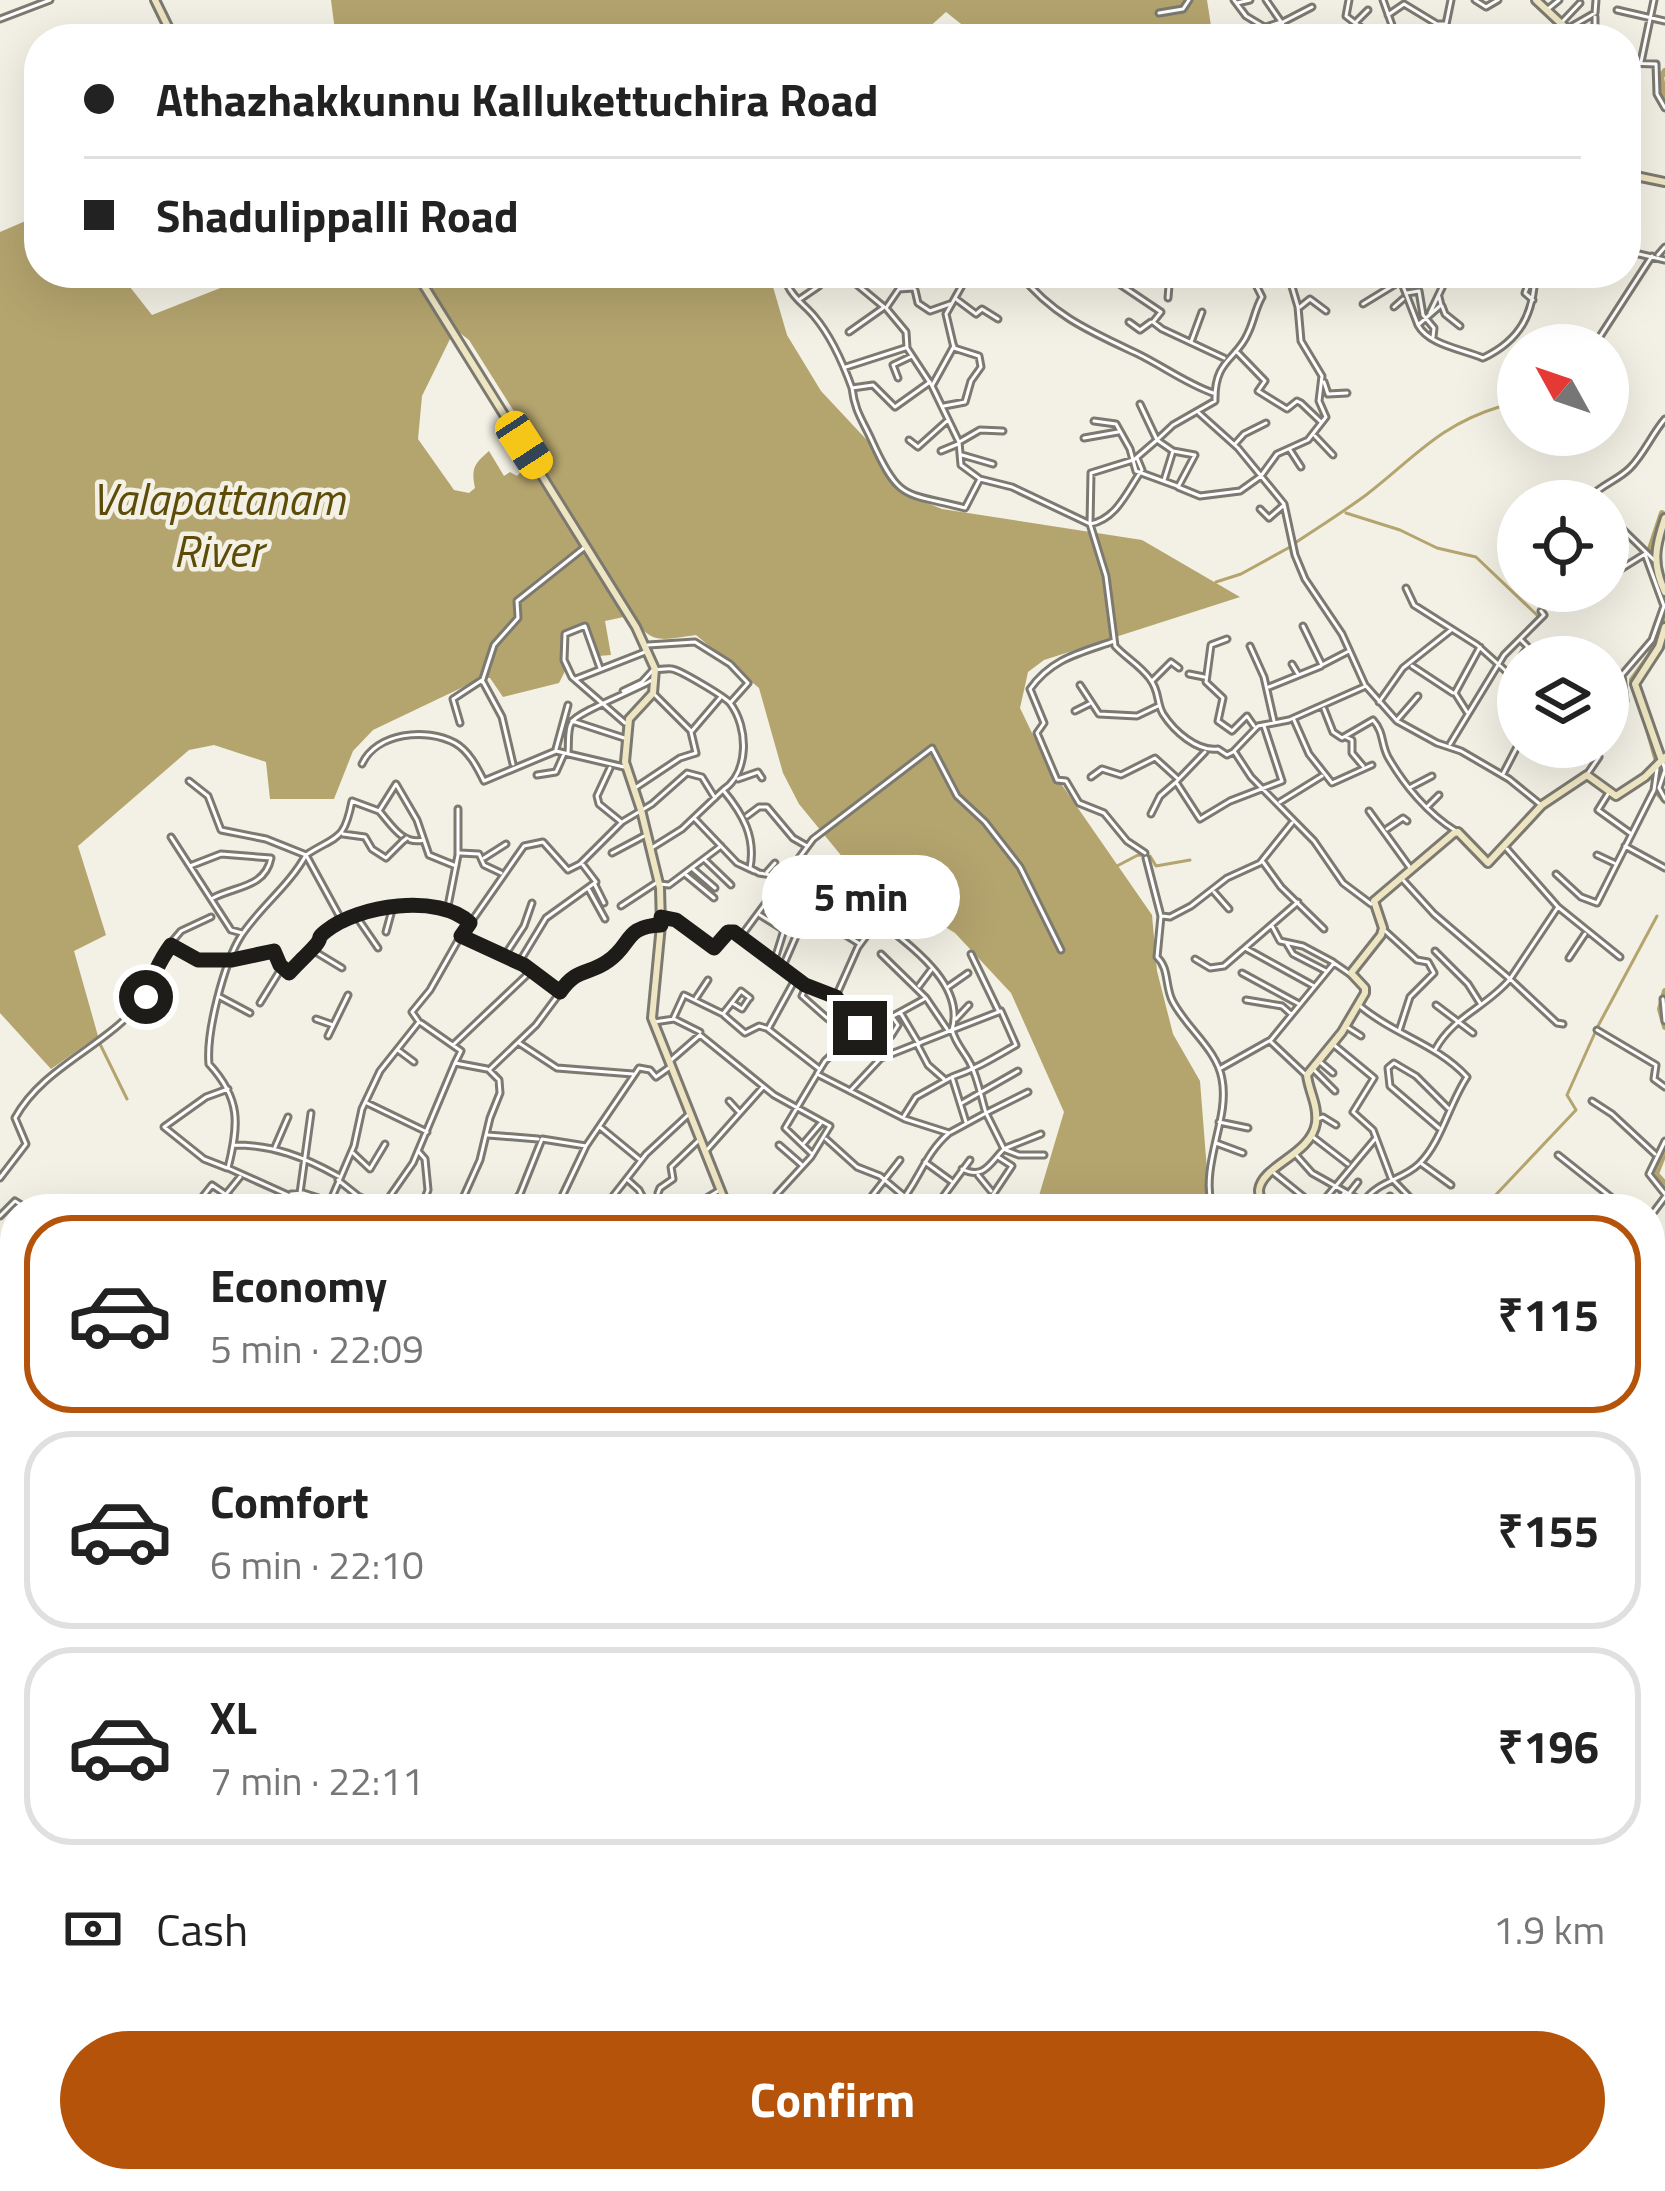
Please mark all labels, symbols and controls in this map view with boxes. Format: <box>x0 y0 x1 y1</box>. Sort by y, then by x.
text: Athazhakkunnu Kallukettuchira Road <box>156 65 878 133</box>
text: Shadulippalli Road <box>156 181 519 249</box>
north arrow <box>1497 324 1629 456</box>
map controls <box>1497 324 1629 768</box>
car <box>489 405 559 485</box>
water label: Valapattanam River <box>91 464 346 584</box>
button: locate <box>1497 480 1629 612</box>
button: layers <box>1497 636 1629 768</box>
callout: 5 min <box>761 854 959 938</box>
text: 5 min <box>814 867 908 926</box>
route start <box>119 970 173 1024</box>
route end <box>833 1001 887 1055</box>
text: Economy <box>210 1251 387 1319</box>
icon: car <box>66 1260 174 1368</box>
text: ₹115 <box>1498 1280 1599 1348</box>
text: 5 min · 22:09 <box>210 1319 424 1378</box>
text: Comfort <box>210 1467 369 1535</box>
icon: car <box>66 1476 174 1584</box>
text: ₹155 <box>1498 1496 1599 1564</box>
text: 6 min · 22:10 <box>210 1535 424 1594</box>
text: XL <box>210 1683 257 1751</box>
icon: car <box>66 1692 174 1800</box>
text: ₹196 <box>1498 1712 1599 1780</box>
text: 7 min · 22:11 <box>210 1751 424 1810</box>
text: Cash <box>156 1895 248 1963</box>
icon: cash <box>60 1896 126 1962</box>
text: 1.9 km <box>1493 1900 1605 1959</box>
button: Confirm <box>60 2031 1605 2169</box>

